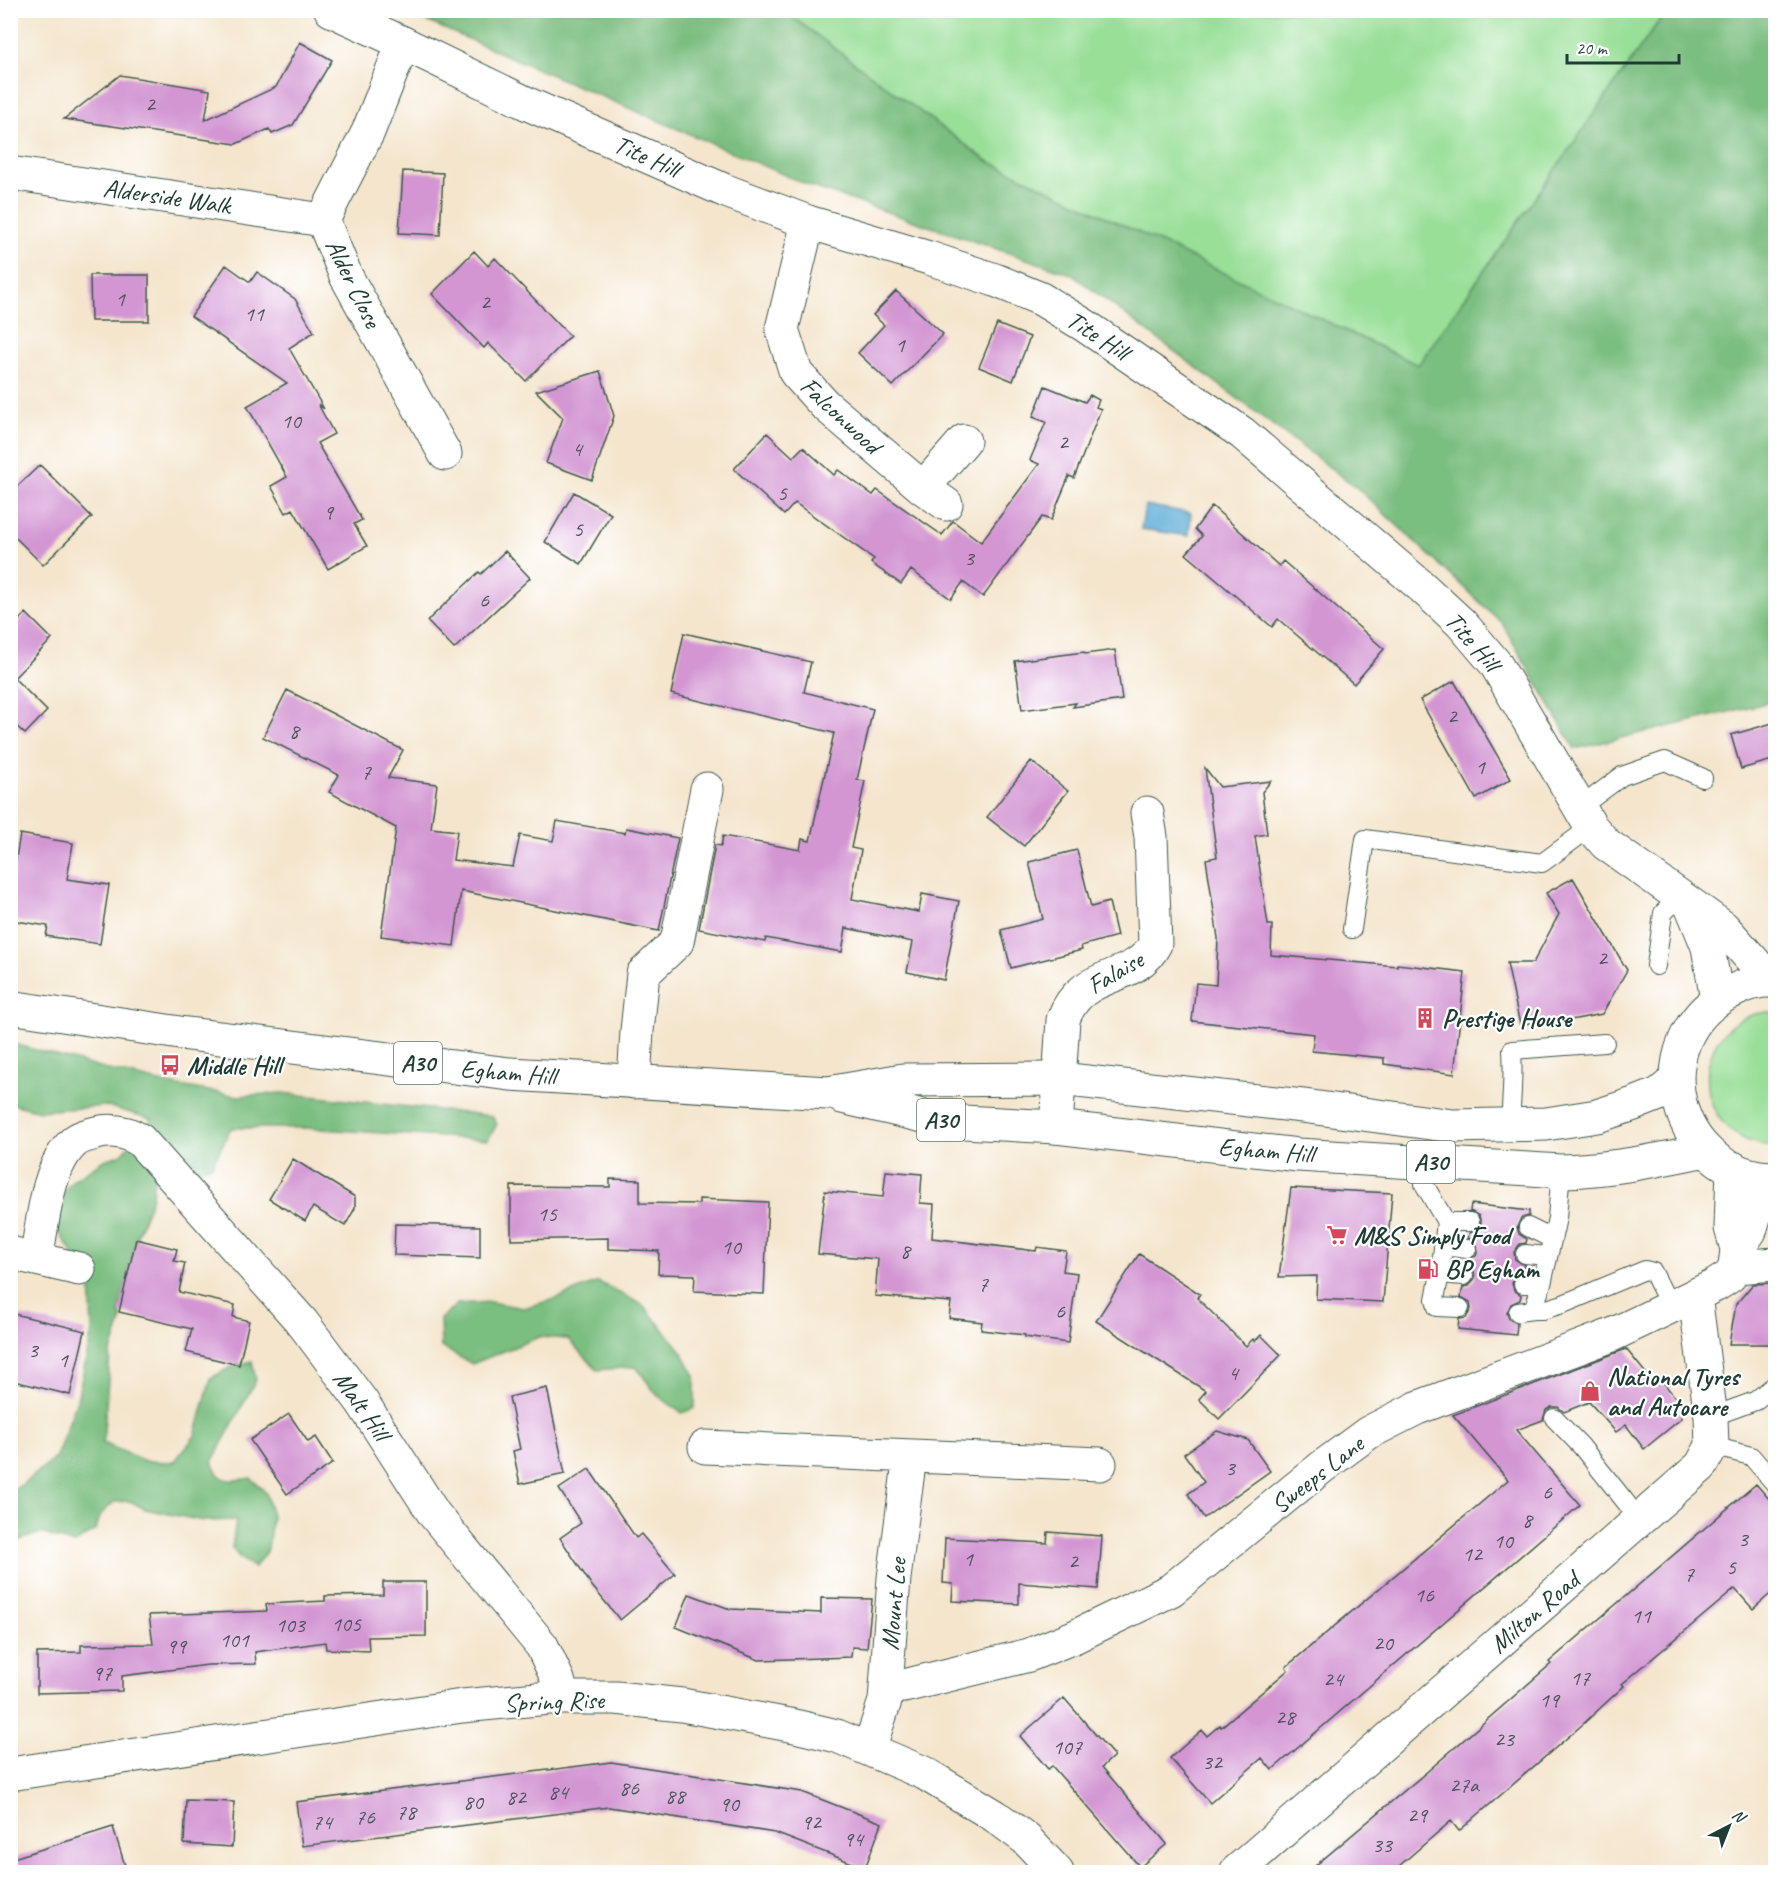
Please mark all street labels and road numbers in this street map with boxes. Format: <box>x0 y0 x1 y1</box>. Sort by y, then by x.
street label: Tite Hill <box>609 127 689 187</box>
street label: Alderside Walk <box>101 171 235 222</box>
street label: Alder Close <box>318 233 390 335</box>
street label: Tite Hill <box>1060 303 1139 370</box>
street label: Falconwood <box>793 370 891 464</box>
street label: Tite Hill <box>1438 605 1511 681</box>
street label: Falaise <box>1081 942 1151 1002</box>
road number: A30 <box>394 1042 442 1084</box>
street label: Egham Hill <box>459 1052 561 1093</box>
road number: A30 <box>917 1099 965 1141</box>
street label: Egham Hill <box>1217 1130 1319 1171</box>
road number: A30 <box>1407 1141 1455 1183</box>
street label: Malt Hill <box>326 1364 400 1450</box>
street label: Sweeps Lane <box>1264 1426 1372 1521</box>
street label: Mount Lee <box>873 1554 914 1651</box>
street label: Milton Road <box>1483 1562 1589 1660</box>
street label: Spring Rise <box>503 1683 606 1720</box>

